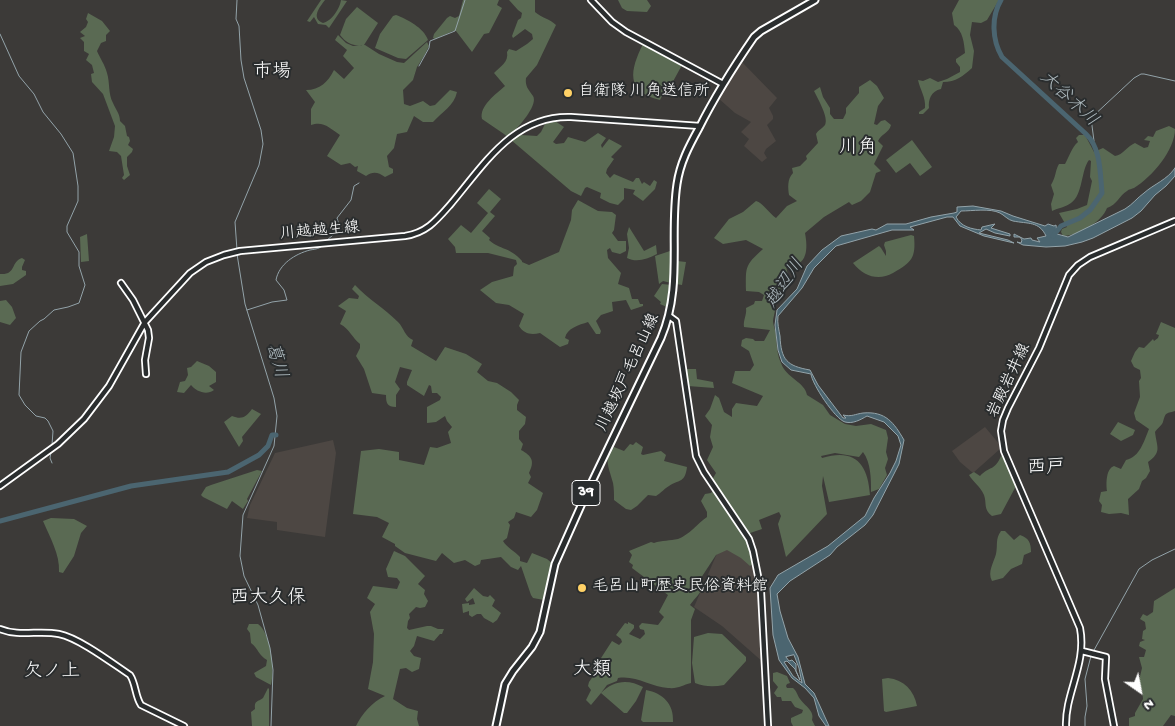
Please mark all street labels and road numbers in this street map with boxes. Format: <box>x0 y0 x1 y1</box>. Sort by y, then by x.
street label: 川越越生線 <box>279 219 361 245</box>
street label: 川越坂戸毛呂山線 <box>593 311 665 435</box>
street label: 岩殿岩井線 <box>984 341 1036 421</box>
road number: 39 <box>572 480 600 506</box>

